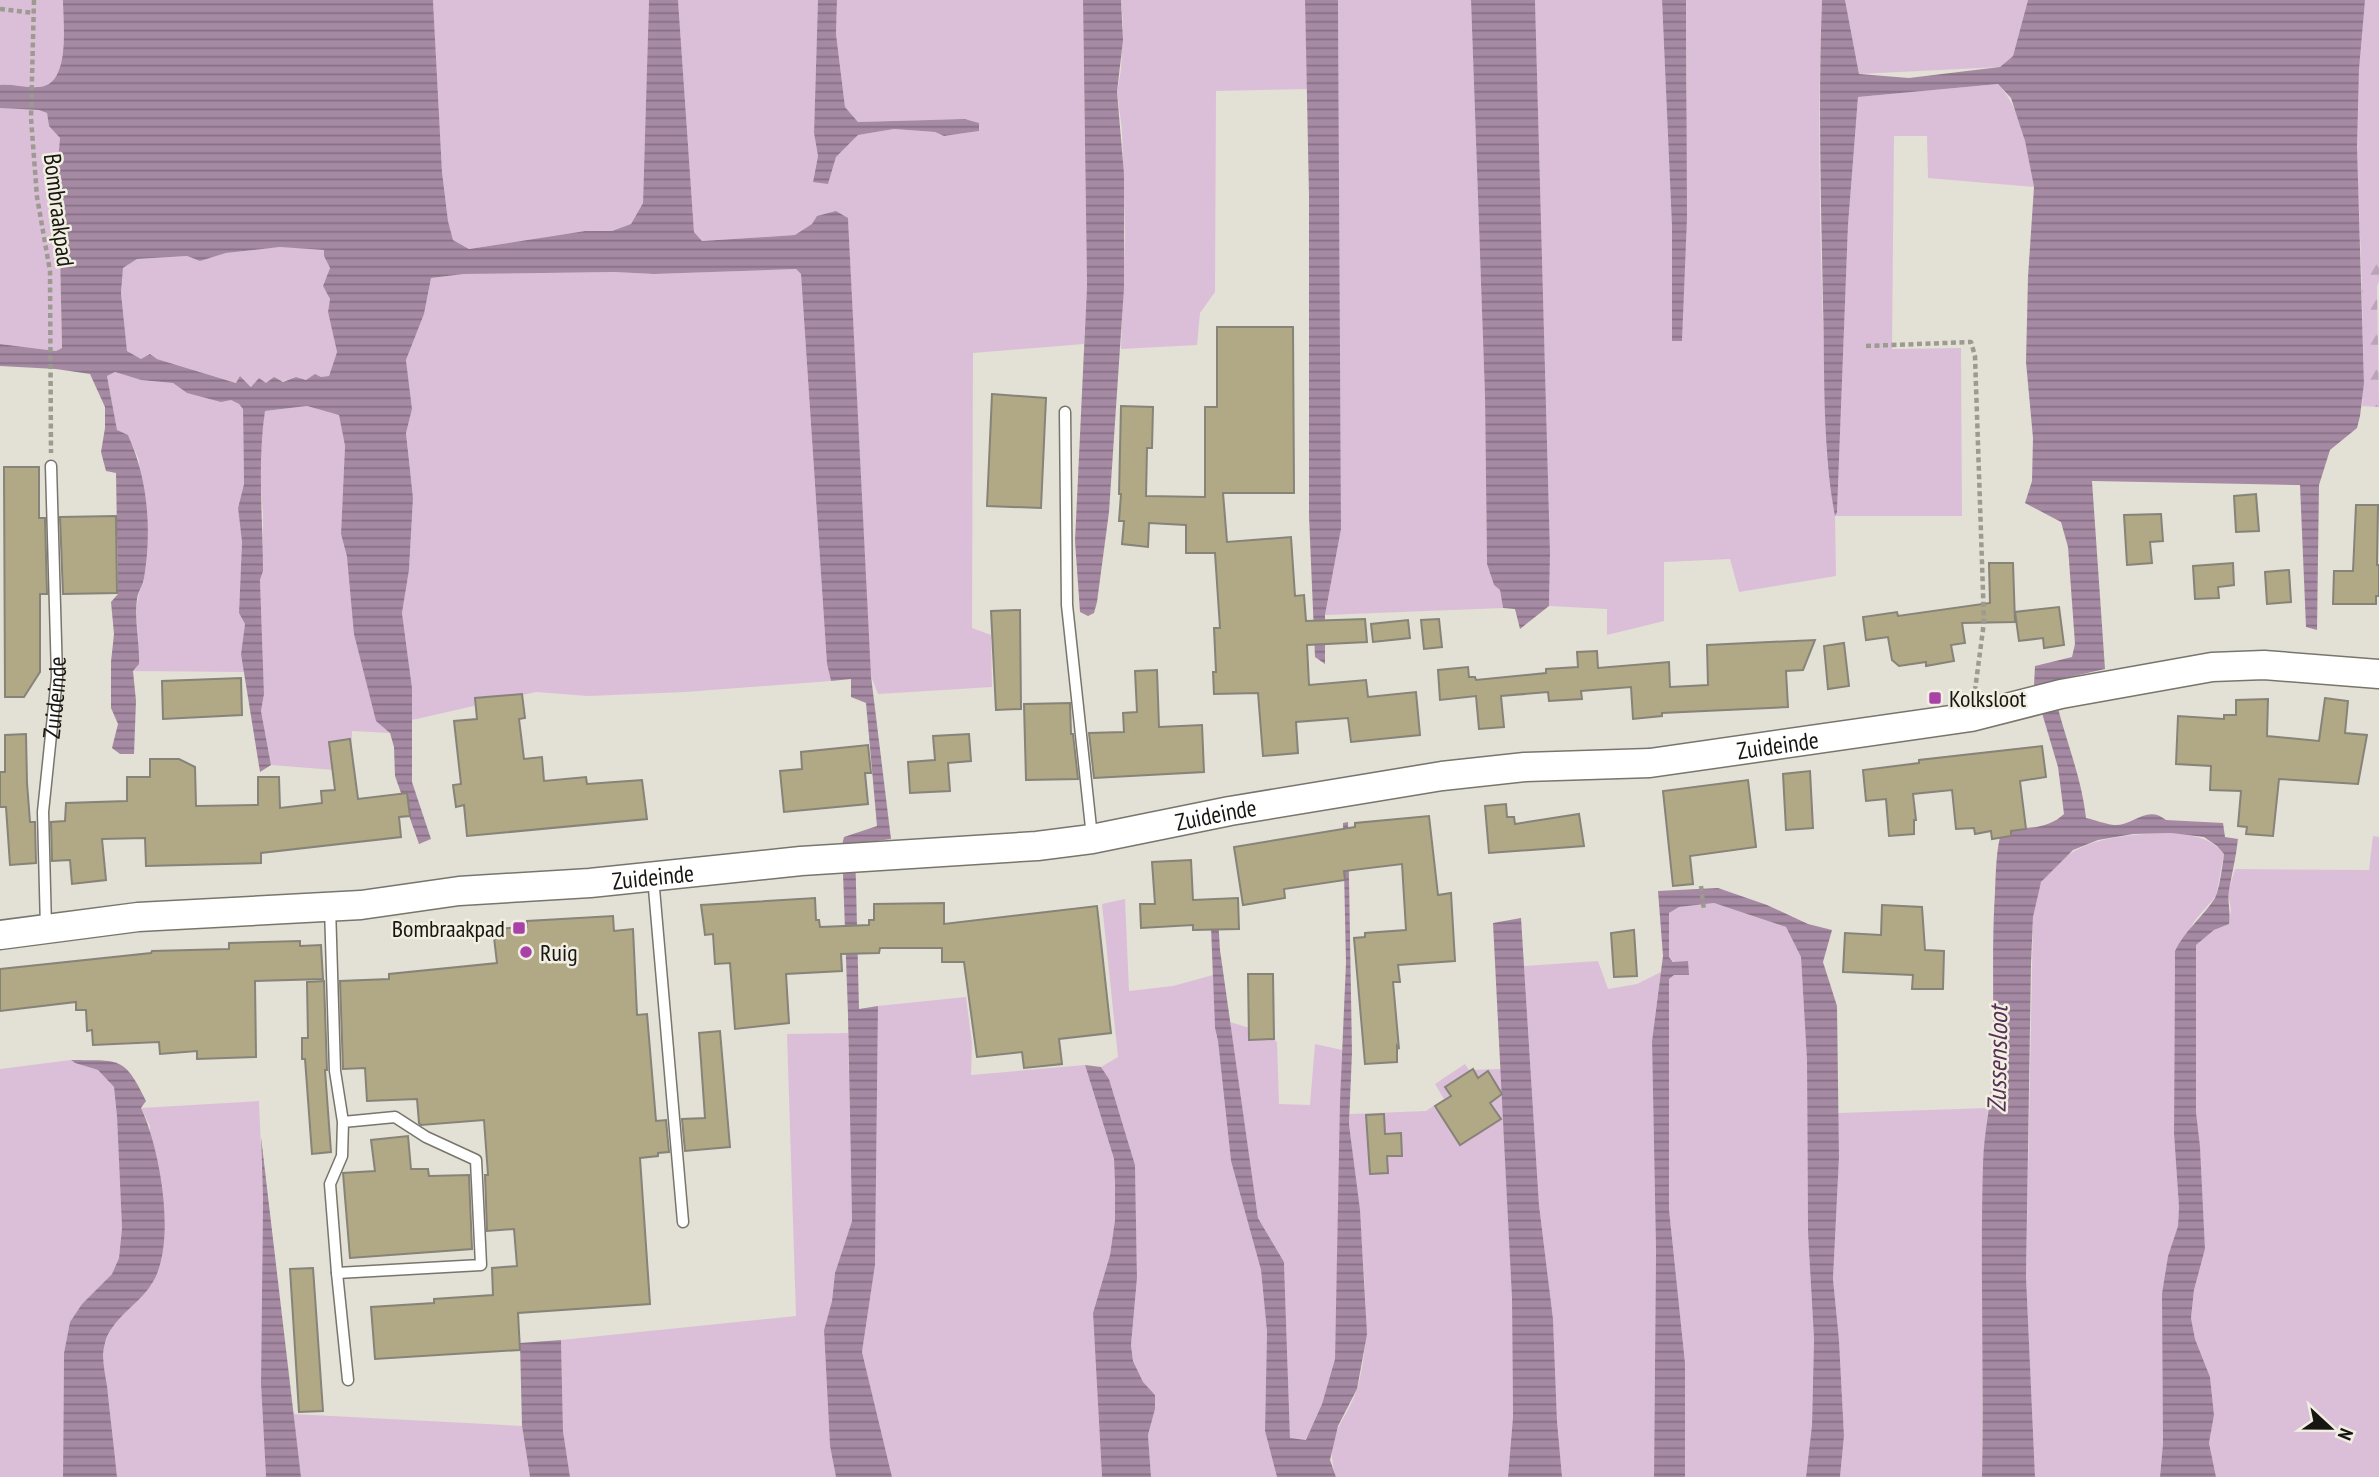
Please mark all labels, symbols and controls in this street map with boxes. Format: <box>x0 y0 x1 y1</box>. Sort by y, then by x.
street label: Bombraakpad <box>37 152 81 268</box>
street label: Zuideinde <box>35 656 72 740</box>
place label: Kolksloot <box>1949 683 2027 714</box>
marker: Kolksloot <box>1927 690 1943 706</box>
street label: Zuideinde <box>1735 724 1821 766</box>
street label: Zuideinde <box>1172 791 1259 837</box>
street label: Zuideinde <box>610 857 695 896</box>
place label: Bombraakpad <box>392 913 505 944</box>
marker: Bombraakpad <box>511 920 527 936</box>
place label: Ruig <box>540 937 578 968</box>
marker: Ruig <box>518 944 534 960</box>
water label: Zussensloot <box>1980 1003 2014 1113</box>
north arrow <box>2295 1393 2365 1463</box>
text: N <box>2333 1425 2359 1444</box>

